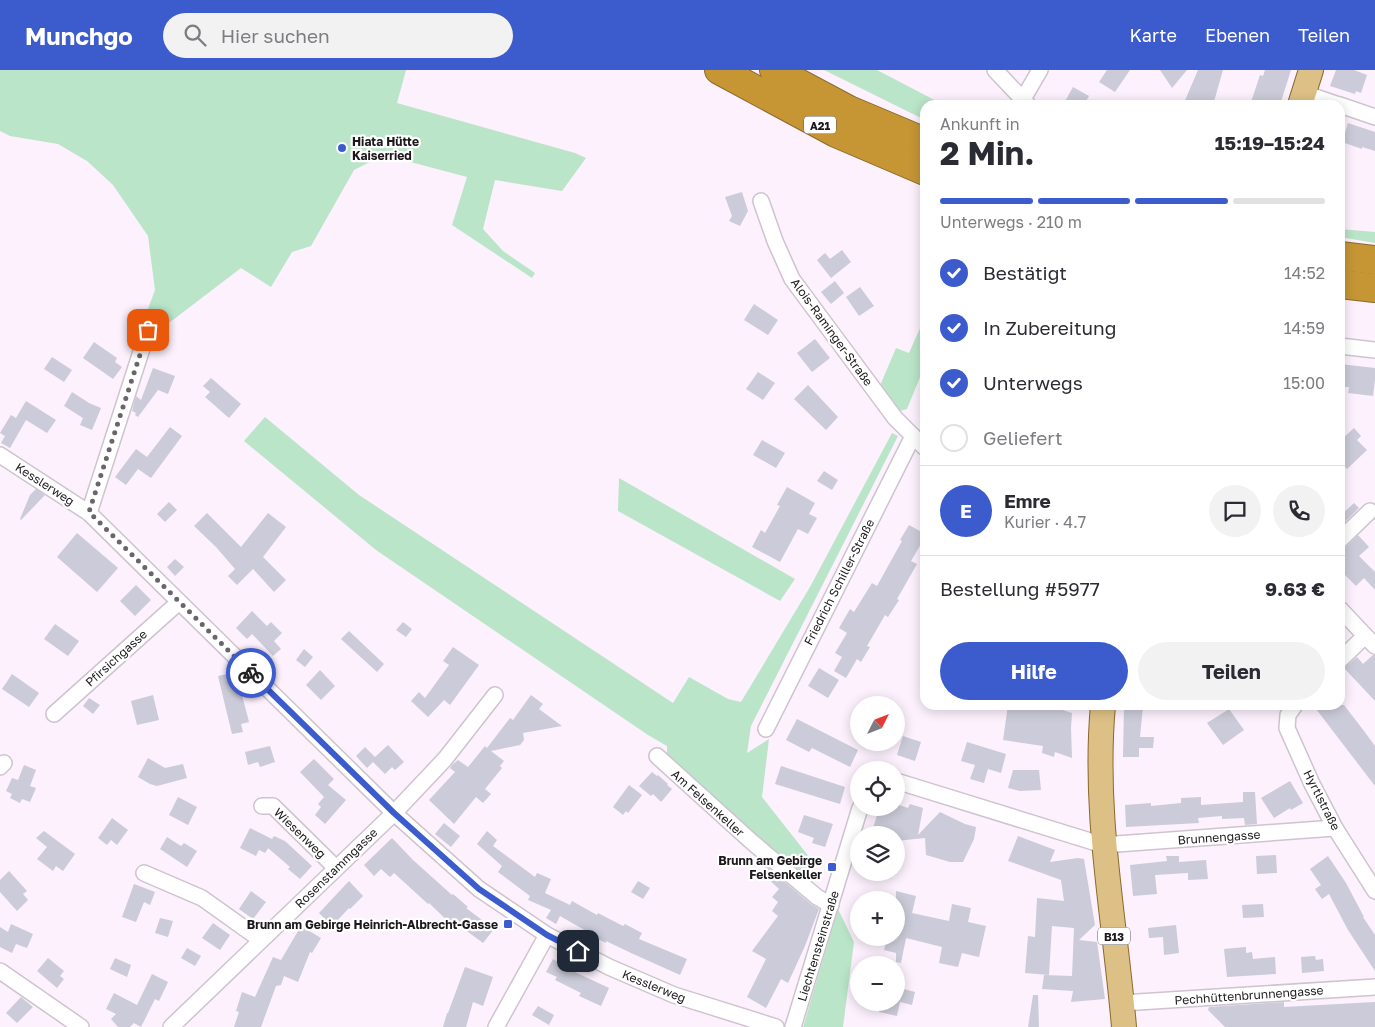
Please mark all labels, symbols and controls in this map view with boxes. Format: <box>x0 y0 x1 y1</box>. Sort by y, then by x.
search box <box>163 13 513 58</box>
text: Munchgo <box>25 21 133 50</box>
icon: search <box>181 21 209 49</box>
text: Hier suchen <box>221 24 330 47</box>
text: Karte <box>1130 24 1177 46</box>
text: Ebenen <box>1205 24 1270 46</box>
text: Teilen <box>1298 24 1350 46</box>
text: Ankunft in <box>940 114 1020 134</box>
road number: A21 <box>804 116 836 134</box>
text: 15:19–15:24 <box>1215 131 1325 154</box>
place label: Hiata Hütte Kaiserried <box>352 134 419 163</box>
text: 2 Min. <box>940 134 1034 172</box>
marker: Hiata Hütte Kaiserried <box>336 142 348 154</box>
text: Unterwegs · 210 m <box>940 212 1082 232</box>
icon: check <box>940 259 968 287</box>
text: Bestätigt <box>983 261 1067 284</box>
text: 14:52 <box>1284 263 1325 283</box>
street label: Alois-Raminger-Straße <box>788 275 876 389</box>
pin <box>127 309 169 351</box>
icon: check <box>940 314 968 342</box>
icon: bag <box>134 316 162 344</box>
text: In Zubereitung <box>983 316 1116 339</box>
text: 14:59 <box>1284 318 1325 338</box>
icon: check <box>940 369 968 397</box>
text: Unterwegs <box>983 371 1083 394</box>
text: 15:00 <box>1283 373 1325 393</box>
text: Geliefert <box>983 426 1063 449</box>
street label: Kesslerweg <box>13 459 77 509</box>
button: chat <box>1209 485 1261 537</box>
button: phone <box>1273 485 1325 537</box>
text: Emre <box>1004 489 1051 512</box>
text: E <box>960 499 972 522</box>
text: Kurier · 4.7 <box>1004 512 1086 532</box>
street label: Friedrich Schiller-Straße <box>801 516 877 648</box>
text: Bestellung #5977 <box>940 577 1100 600</box>
text: 9.63 € <box>1265 577 1325 600</box>
street label: Pfirsichgasse <box>82 626 150 690</box>
button: Hilfe <box>940 642 1128 700</box>
button: Teilen <box>1138 642 1325 700</box>
courier <box>226 648 276 698</box>
icon: bike <box>237 659 265 687</box>
north arrow <box>850 696 905 751</box>
map controls <box>850 696 905 1011</box>
button: locate <box>850 761 905 816</box>
street label: Am Felsenkeller <box>668 766 748 840</box>
street label: Hyrtlstraße <box>1300 767 1344 833</box>
street label: Wiesenweg <box>271 805 329 861</box>
street label: Rosenstammgasse <box>292 825 380 911</box>
button: layers <box>850 826 905 881</box>
street label: Brunnengasse <box>1177 827 1261 847</box>
place label: Brunn am Gebirge Felsenkeller <box>718 853 822 882</box>
marker: Brunn am Gebirge Felsenkeller <box>826 861 838 873</box>
street label: Liechtensteinstraße <box>794 889 842 1003</box>
button: + <box>850 891 905 946</box>
place label: Brunn am Gebirge Heinrich-Albrecht-Gasse <box>247 917 498 932</box>
marker: Brunn am Gebirge Heinrich-Albrecht-Gasse <box>502 918 514 930</box>
road number: B13 <box>1098 928 1130 944</box>
pin <box>557 930 599 972</box>
icon: home <box>564 937 592 965</box>
button: − <box>850 956 905 1011</box>
street label: Kesslerweg <box>620 966 688 1006</box>
street label: Pechhüttenbrunnengasse <box>1174 982 1324 1008</box>

